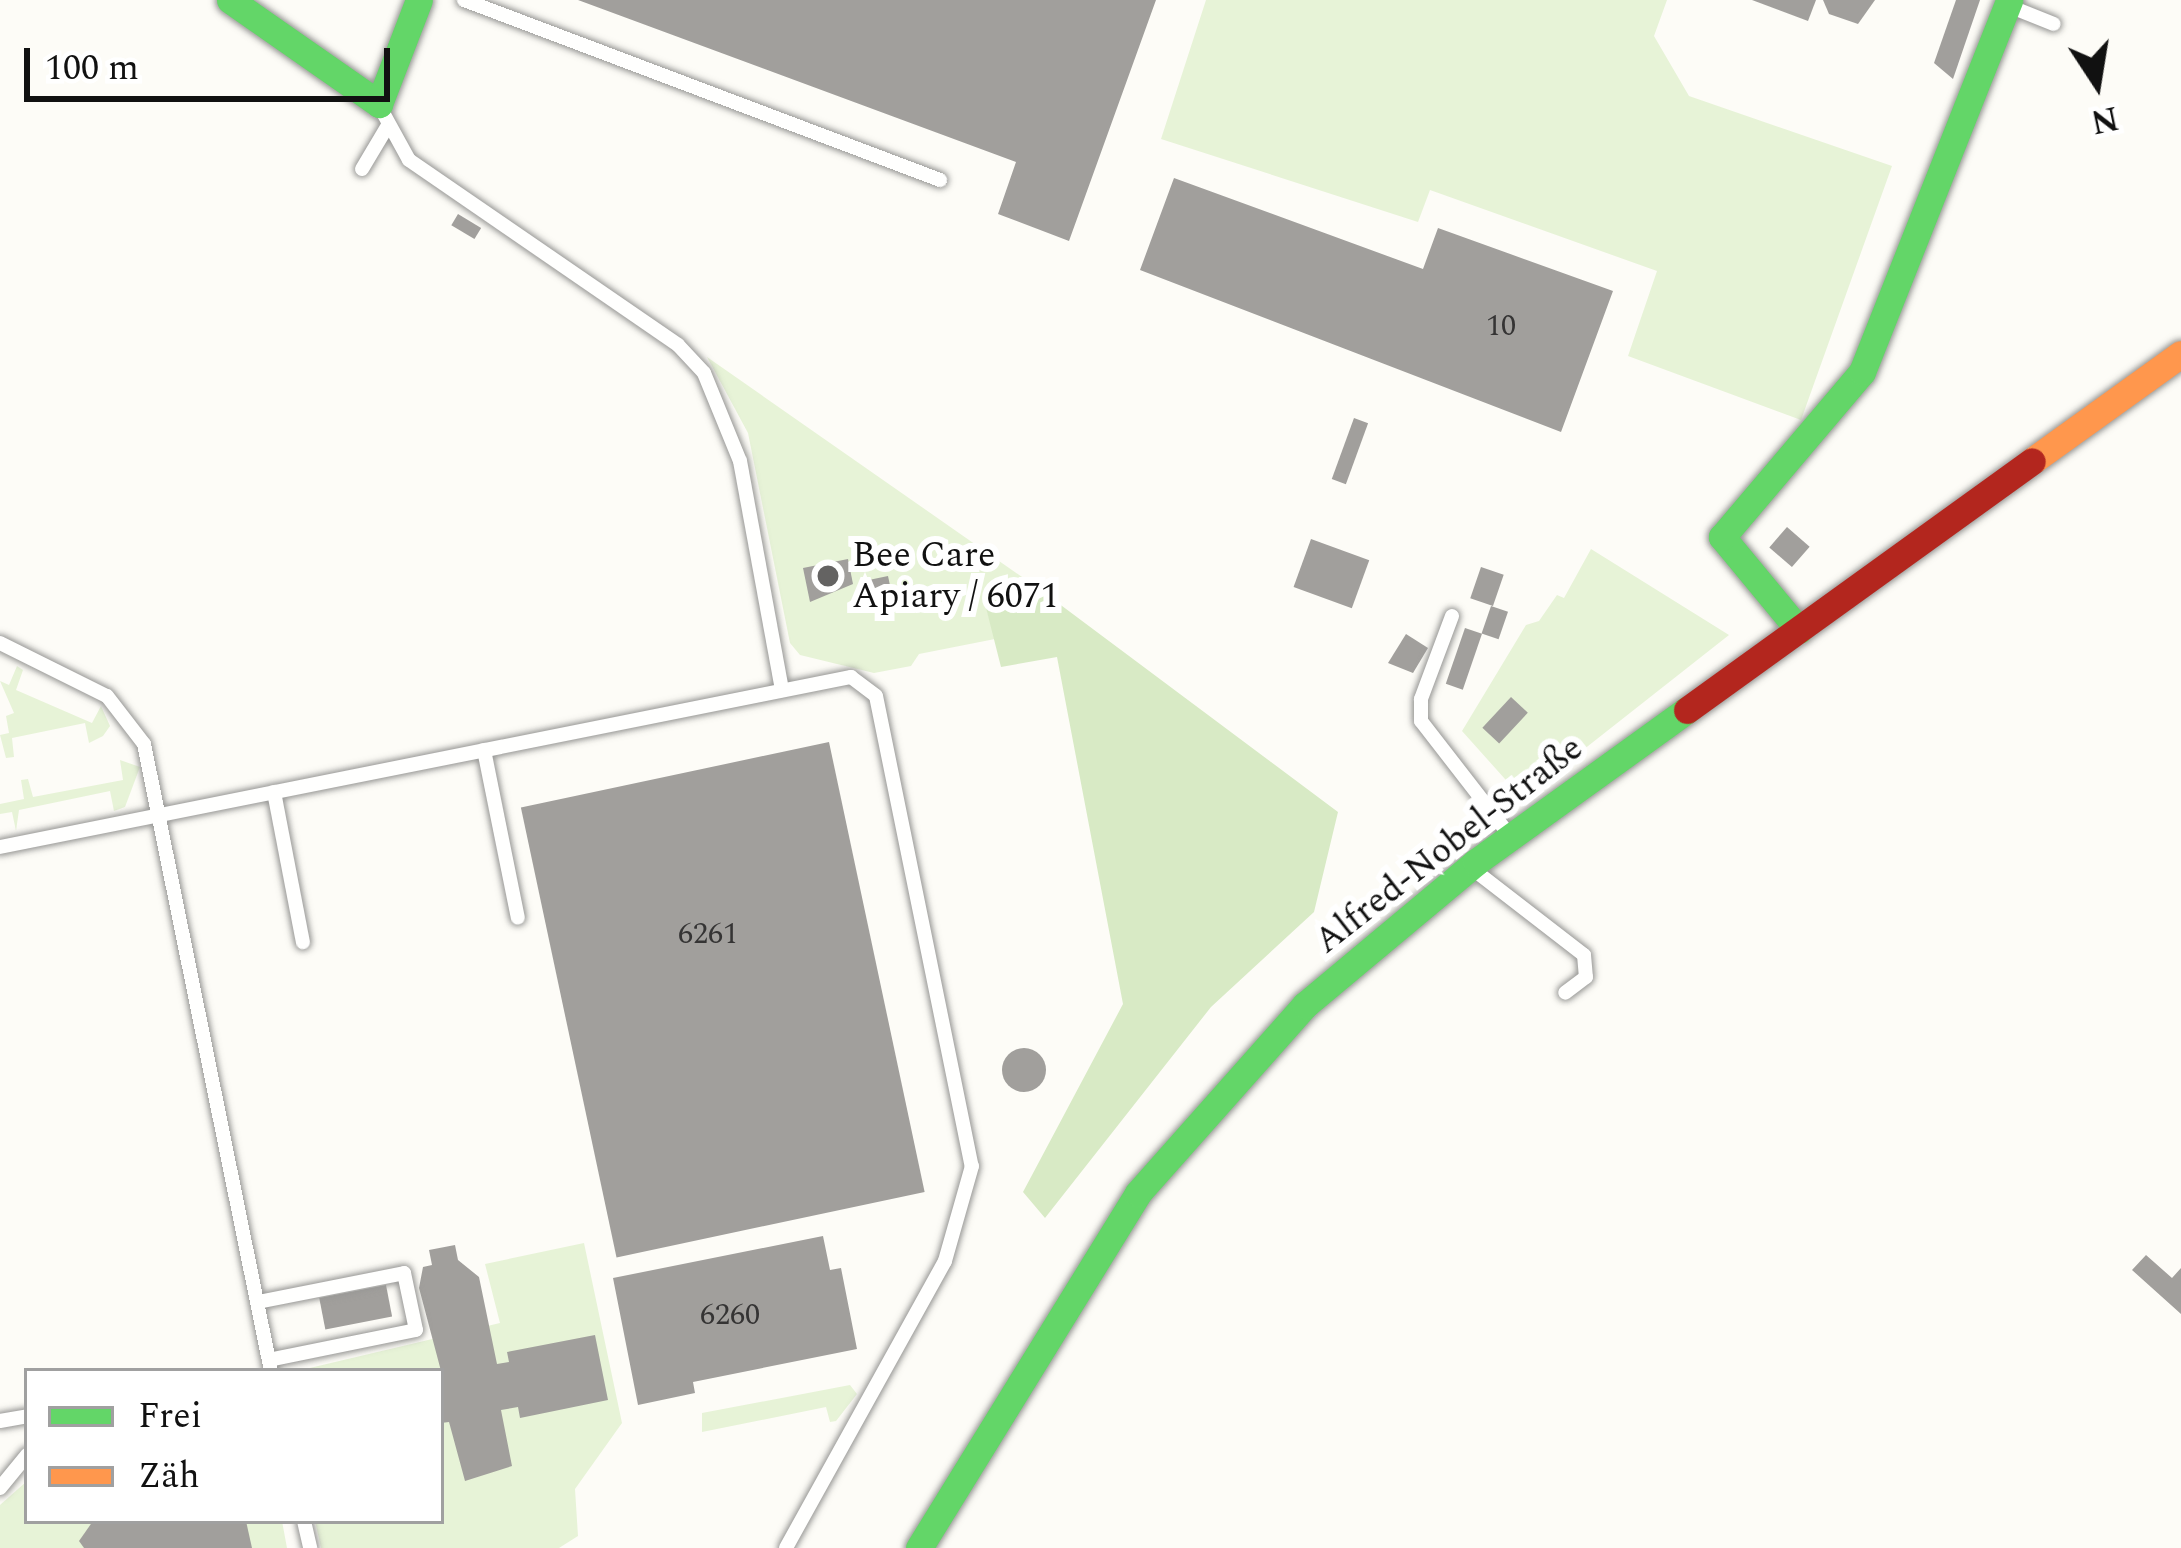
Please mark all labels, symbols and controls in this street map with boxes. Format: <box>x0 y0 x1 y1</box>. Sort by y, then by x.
scale bar <box>30 24 396 98</box>
north arrow <box>2037 24 2157 144</box>
text: 100 m <box>45 41 139 96</box>
text: N <box>2086 92 2123 146</box>
house number: 10 <box>1486 308 1516 344</box>
place label: Bee Care Apiary / 6071 <box>852 533 1059 618</box>
marker: Bee Care Apiary / 6071 <box>815 563 841 589</box>
street label: Alfred-Nobel-Straße <box>1306 727 1592 963</box>
house number: 6261 <box>678 916 738 952</box>
house number: 6260 <box>700 1297 760 1333</box>
legend <box>24 1368 444 1524</box>
text: Frei <box>138 1389 202 1444</box>
text: Zäh <box>138 1449 200 1504</box>

